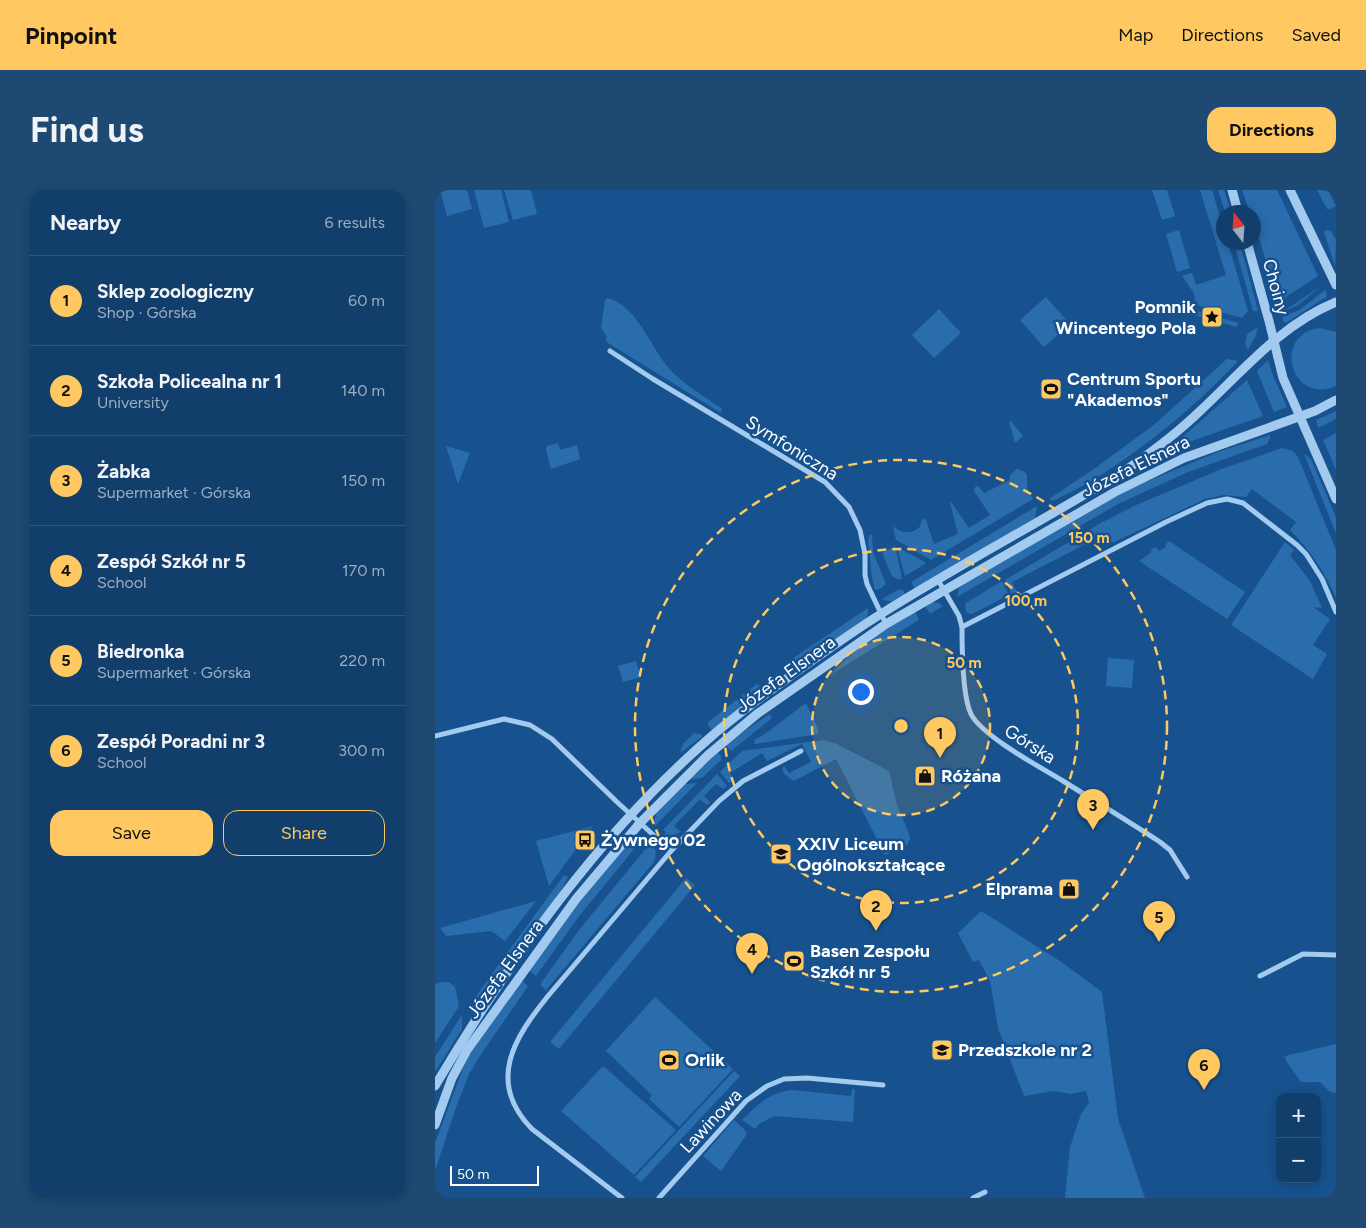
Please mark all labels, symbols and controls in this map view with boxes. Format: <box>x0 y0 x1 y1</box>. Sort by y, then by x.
text: Pinpoint <box>25 21 117 50</box>
text: Map <box>1118 24 1153 46</box>
text: Directions <box>1181 24 1263 46</box>
text: Saved <box>1291 24 1341 46</box>
button: Directions <box>1207 107 1336 153</box>
text: Find us <box>30 109 144 151</box>
north arrow <box>1216 205 1261 250</box>
text: Nearby <box>50 210 121 235</box>
text: 6 results <box>324 213 385 232</box>
street label: Choiny <box>1258 257 1294 318</box>
text: Sklep zoologiczny <box>97 280 254 303</box>
text: 1 <box>63 291 69 310</box>
text: 60 m <box>348 291 385 310</box>
place label: Pomnik Wincentego Pola <box>1056 296 1196 339</box>
text: Shop · Górska <box>97 303 197 322</box>
place icon: Pomnik Wincentego Pola <box>1200 305 1224 329</box>
place label: Centrum Sportu "Akademos" <box>1067 368 1201 411</box>
text: Szkoła Policealna nr 1 <box>97 370 282 393</box>
sports icon: Centrum Sportu "Akademos" <box>1039 377 1063 401</box>
text: 2 <box>61 381 71 400</box>
text: 140 m <box>341 381 385 400</box>
text: University <box>97 393 169 412</box>
street label: Symfoniczna <box>742 411 842 485</box>
street label: Józefa Elsnera <box>1079 431 1193 501</box>
text: Żabka <box>97 460 150 483</box>
text: 3 <box>62 471 70 490</box>
text: 150 m <box>341 471 385 490</box>
text: Supermarket · Górska <box>97 483 251 502</box>
text: 150 m <box>1068 529 1110 547</box>
text: Zespół Szkół nr 5 <box>97 550 246 573</box>
text: 4 <box>61 561 71 580</box>
text: 170 m <box>342 561 385 580</box>
text: School <box>97 573 147 592</box>
text: 100 m <box>1005 592 1047 610</box>
street label: Józefa Elsnera <box>732 631 840 717</box>
text: Biedronka <box>97 640 184 663</box>
text: 5 <box>61 651 71 670</box>
text: 220 m <box>339 651 385 670</box>
text: 50 m <box>946 654 982 672</box>
text: Supermarket · Górska <box>97 663 251 682</box>
your location <box>848 679 874 705</box>
centre of rings <box>892 717 910 735</box>
pin: 1 <box>924 717 956 758</box>
street label: Górska <box>1000 719 1060 769</box>
text: Zespół Poradni nr 3 <box>97 730 265 753</box>
text: 6 <box>61 741 71 760</box>
text: 300 m <box>338 741 385 760</box>
text: School <box>97 753 147 772</box>
shop icon: Różana <box>913 764 937 788</box>
place label: Różana <box>941 765 1001 787</box>
pin: 3 <box>1077 789 1109 830</box>
button: Save <box>50 810 213 856</box>
button: Share <box>223 810 385 856</box>
bus stop icon: Żywnego 02 <box>573 828 597 852</box>
place label: Żywnego 02 <box>601 829 706 851</box>
place label: XXIV Liceum Ogólnokształcące <box>797 833 945 876</box>
school or university icon: XXIV Liceum Ogólnokształcące <box>769 842 793 866</box>
shop icon: Elprama <box>1057 877 1081 901</box>
place label: Elprama <box>985 878 1053 900</box>
pin: 2 <box>860 890 892 931</box>
pin: 5 <box>1143 901 1175 942</box>
street label: Józefa Elsnera <box>462 915 548 1023</box>
pin: 4 <box>736 933 768 974</box>
place label: Basen Zespołu Szkół nr 5 <box>810 940 930 983</box>
sports icon: Basen Zespołu Szkół nr 5 <box>782 949 806 973</box>
school or university icon: Przedszkole nr 2 <box>930 1038 954 1062</box>
place label: Przedszkole nr 2 <box>958 1039 1092 1061</box>
sports icon: Orlik <box>657 1048 681 1072</box>
place label: Orlik <box>685 1049 725 1071</box>
pin: 6 <box>1188 1049 1220 1090</box>
street label: Lawinowa <box>676 1084 746 1158</box>
map controls <box>1276 1093 1321 1183</box>
button: + <box>1276 1093 1321 1138</box>
button: − <box>1276 1138 1321 1183</box>
scale bar <box>450 1163 539 1186</box>
text: 50 m <box>457 1166 489 1183</box>

